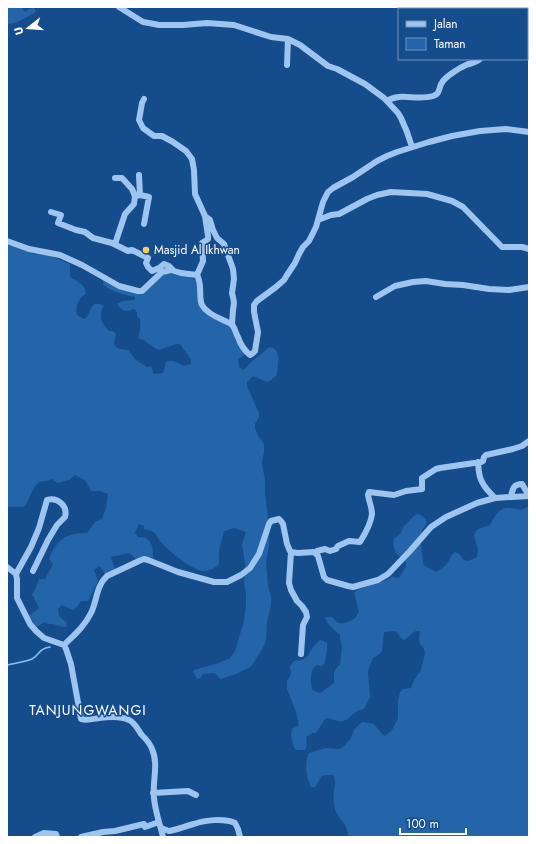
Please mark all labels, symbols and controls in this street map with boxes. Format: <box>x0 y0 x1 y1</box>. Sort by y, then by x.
north arrow <box>8 8 48 48</box>
legend <box>398 8 528 60</box>
text: Jalan <box>432 15 457 33</box>
text: U <box>10 25 27 37</box>
text: Taman <box>434 35 466 53</box>
place label: Masjid Al Ikhwan <box>154 241 240 259</box>
marker: Masjid Al Ikhwan <box>141 245 151 255</box>
district label: TANJUNGWANGI <box>29 700 147 720</box>
scale bar <box>400 810 466 836</box>
text: 100 m <box>406 815 439 833</box>

